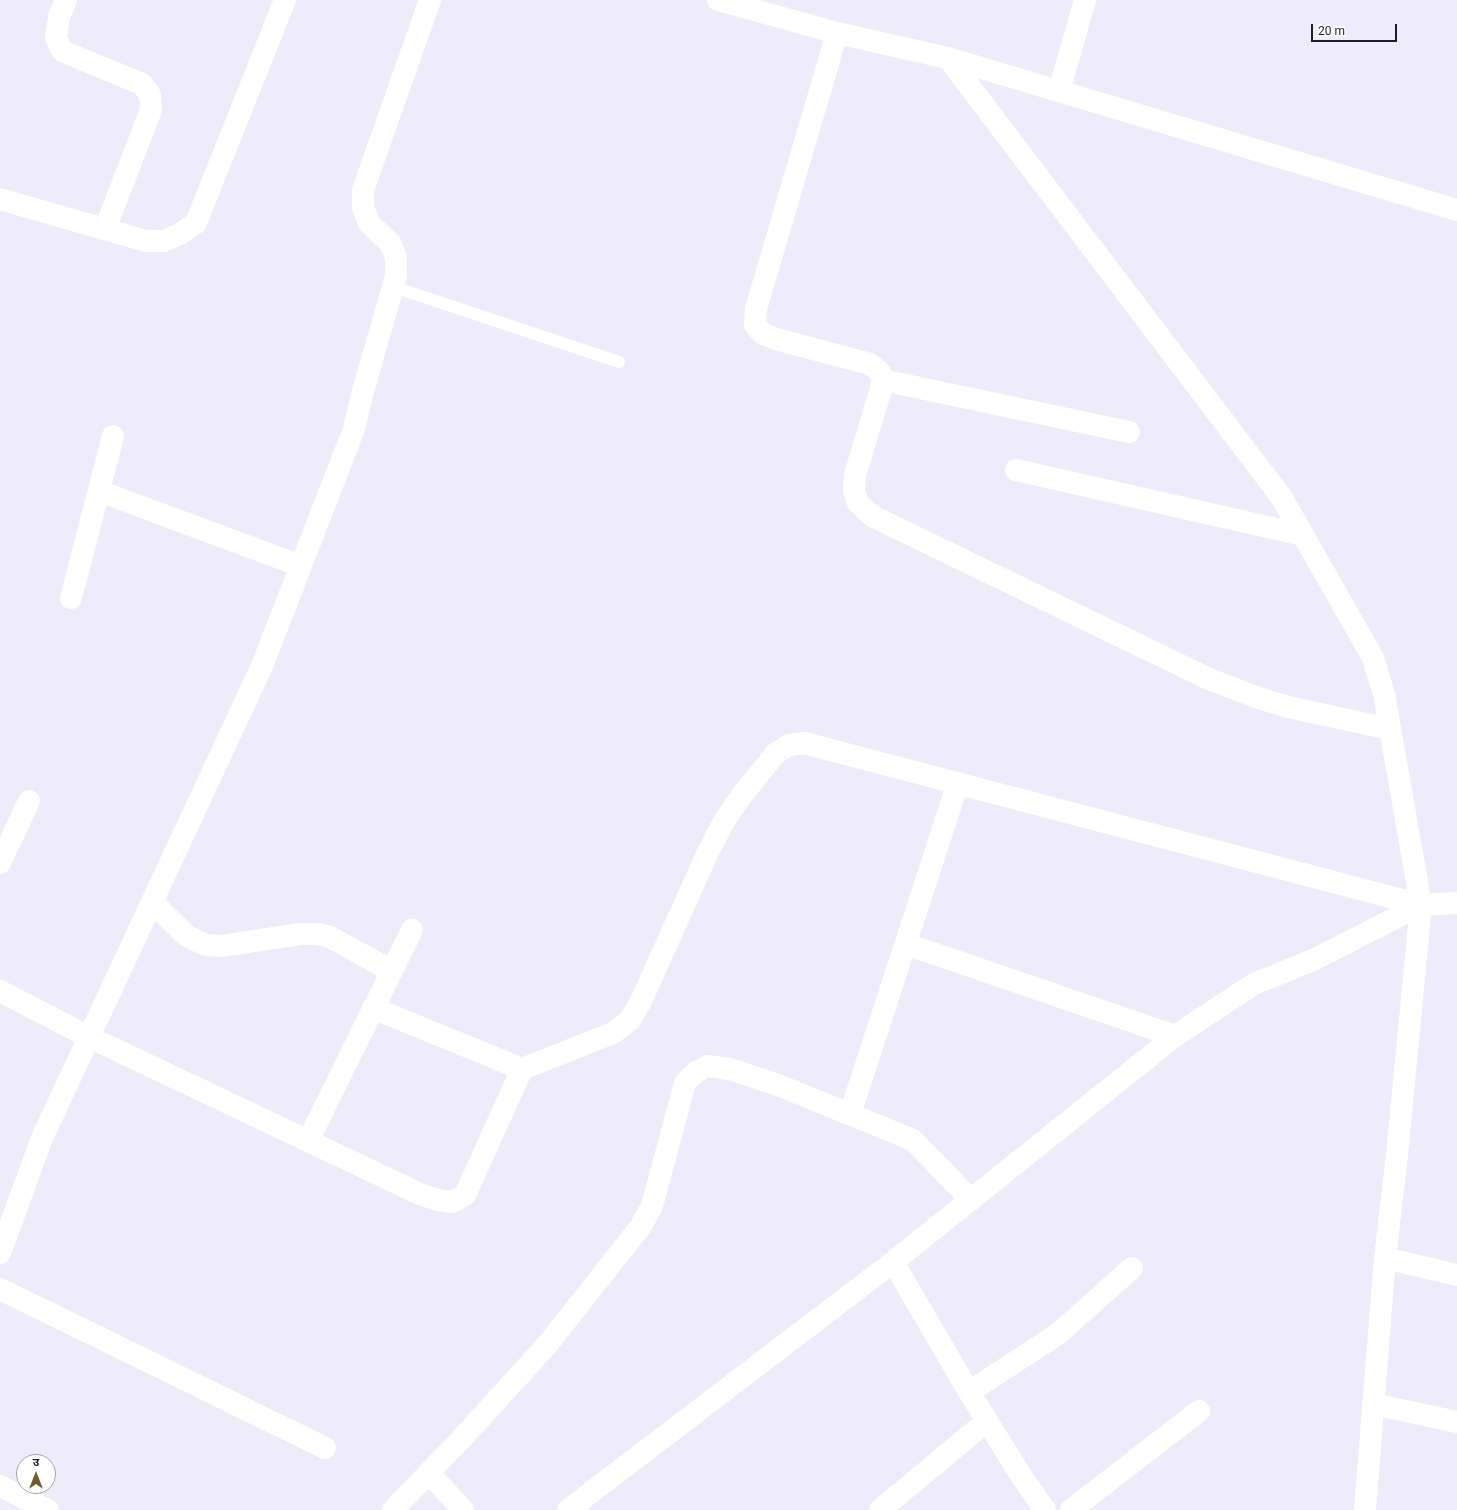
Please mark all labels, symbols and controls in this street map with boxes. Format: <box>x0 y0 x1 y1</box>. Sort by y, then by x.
scale bar <box>1313 16 1399 42</box>
text: 20 m <box>1318 24 1345 38</box>
north arrow <box>16 1454 56 1494</box>
text: उ <box>33 1456 39 1469</box>

